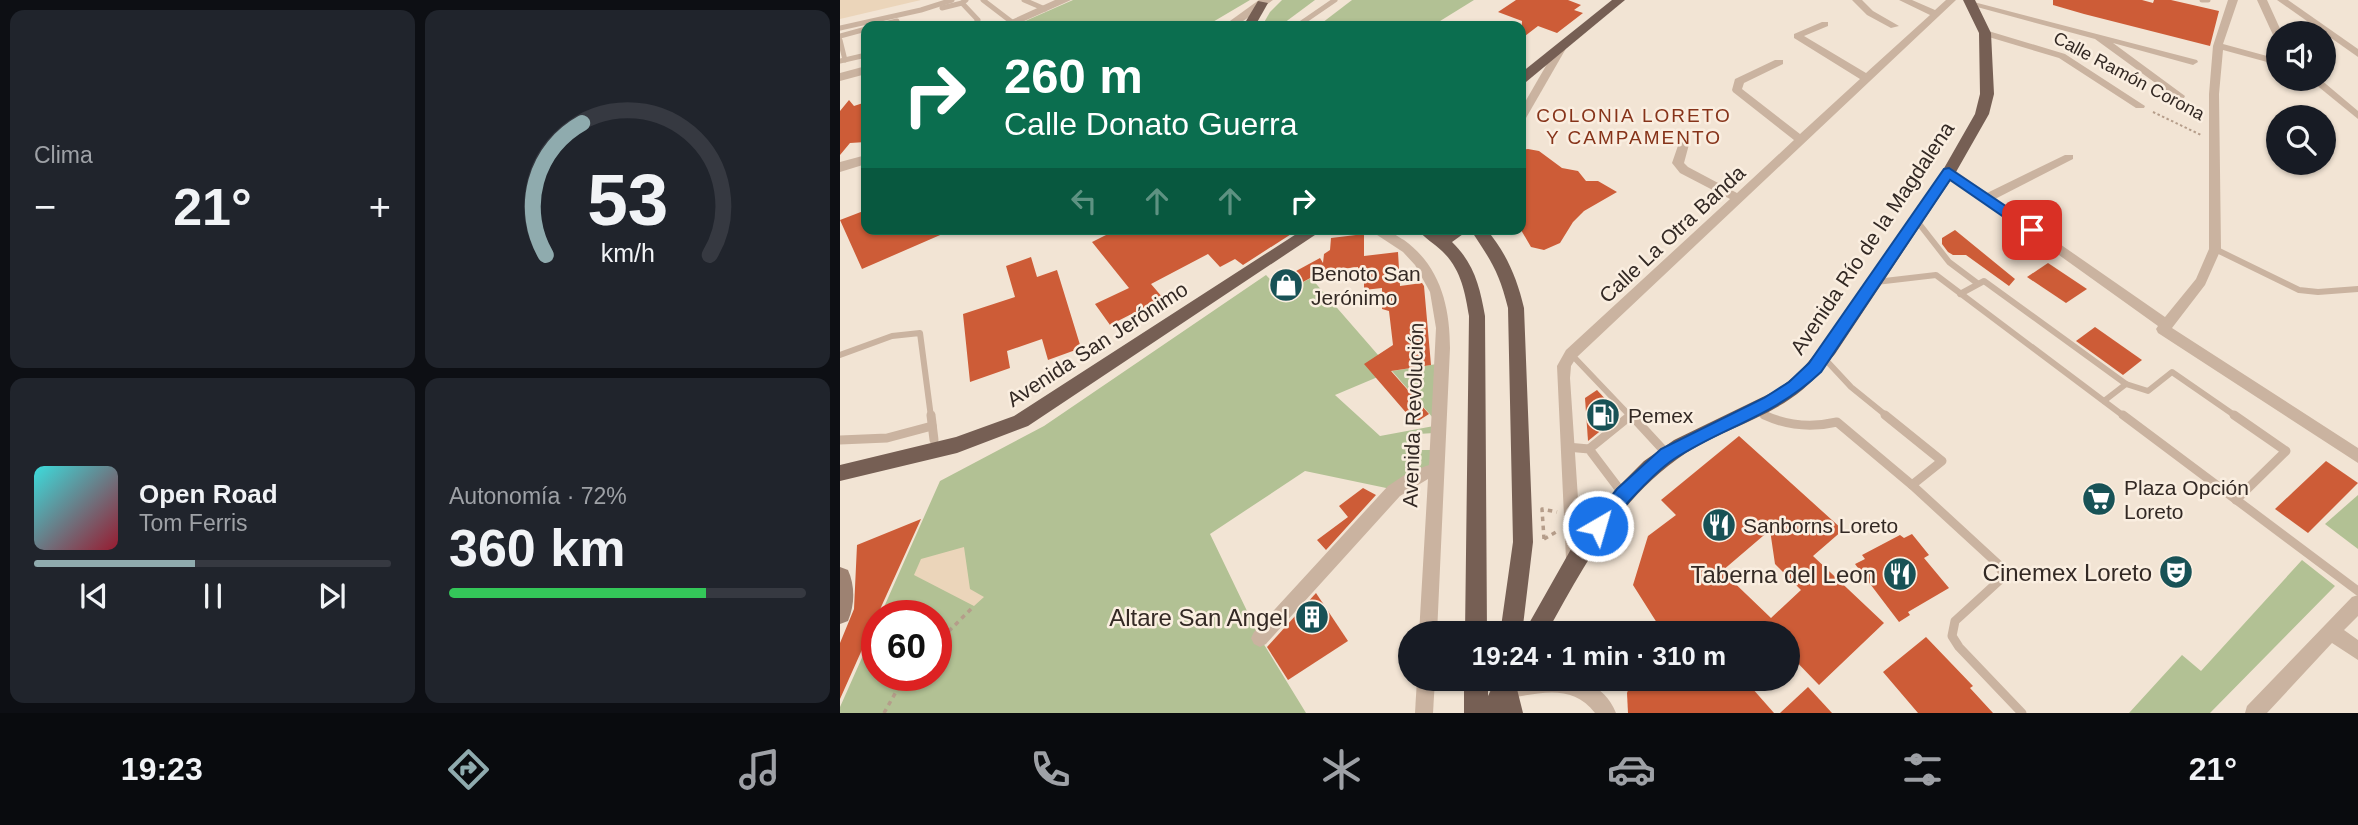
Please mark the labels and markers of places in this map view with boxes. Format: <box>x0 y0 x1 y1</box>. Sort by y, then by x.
pin <box>2002 200 2062 260</box>
place label: Benoto San Jerónimo <box>1311 262 1421 309</box>
shop icon: Benoto San Jerónimo <box>1267 266 1305 304</box>
fuel station icon: Pemex <box>1584 396 1622 434</box>
place label: Pemex <box>1628 404 1694 427</box>
place label: Plaza Opción Loreto <box>2124 476 2249 523</box>
supermarket icon: Plaza Opción Loreto <box>2080 480 2118 518</box>
restaurant icon: Sanborns Loreto <box>1700 506 1738 544</box>
place label: Sanborns Loreto <box>1743 514 1898 537</box>
theatre icon: Cinemex Loreto <box>2157 553 2195 591</box>
restaurant icon: Taberna del Leon <box>1881 555 1919 593</box>
place label: Cinemex Loreto <box>1983 559 2152 586</box>
place label: Taberna del Leon <box>1691 561 1876 588</box>
building icon: Altare San Angel <box>1293 598 1331 636</box>
place label: Altare San Angel <box>1109 604 1288 631</box>

